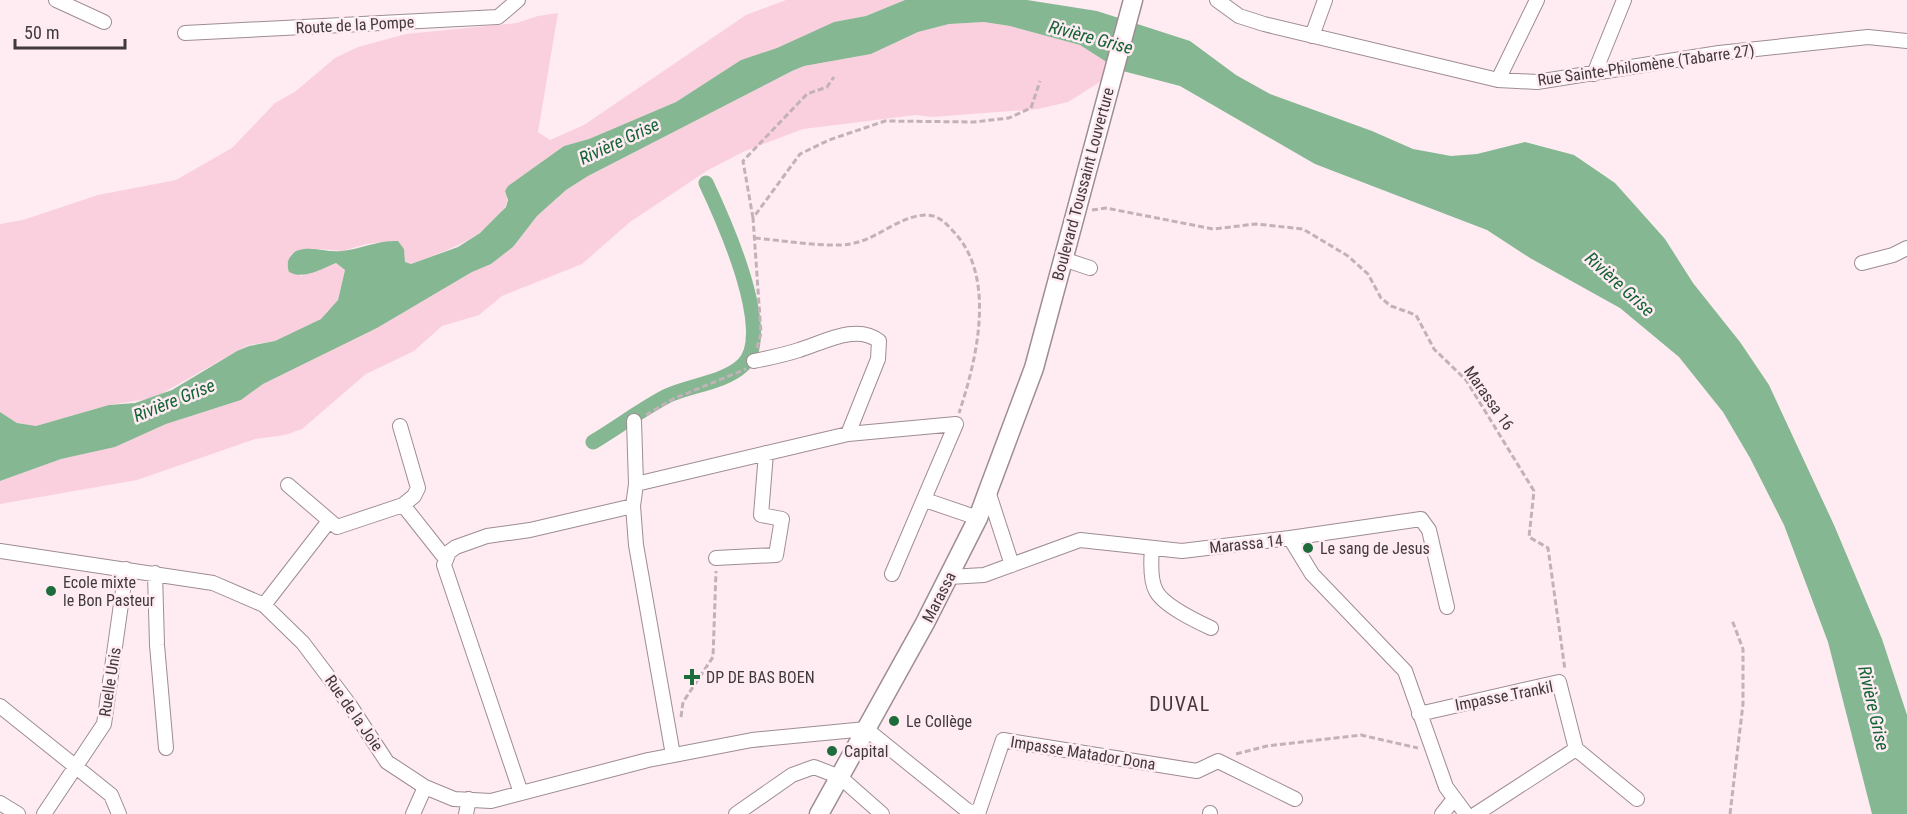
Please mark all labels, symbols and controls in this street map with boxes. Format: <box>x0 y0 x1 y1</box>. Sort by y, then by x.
scale bar <box>15 12 124 50</box>
street label: Route de la Pompe <box>295 12 415 38</box>
water label: Rivière Grise <box>1047 16 1135 58</box>
text: 50 m <box>24 22 59 43</box>
street label: Rue Sainte-Philomène (Tabarre 27) <box>1536 40 1756 90</box>
street label: Boulevard Toussaint Louverture <box>1048 85 1118 283</box>
water label: Rivière Grise <box>576 113 662 169</box>
water label: Rivière Grise <box>1581 247 1659 321</box>
street label: Marassa 16 <box>1460 362 1518 434</box>
water label: Rivière Grise <box>130 374 218 426</box>
street label: Marassa 14 <box>1208 531 1284 557</box>
place label: Le sang de Jesus <box>1320 539 1430 558</box>
marker: Le sang de Jesus <box>1301 541 1315 555</box>
street label: Marassa <box>918 569 960 625</box>
place label: Ecole mixte le Bon Pasteur <box>63 573 155 610</box>
marker: Ecole mixte le Bon Pasteur <box>44 584 58 598</box>
street label: Ruelle Unis <box>95 646 125 718</box>
water label: Rivière Grise <box>1854 664 1894 752</box>
marker: DP DE BAS BOEN <box>683 668 701 686</box>
place label: DP DE BAS BOEN <box>706 668 815 687</box>
street label: Rue de la Joie <box>321 671 387 755</box>
street label: Impasse Trankil <box>1453 677 1555 715</box>
district label: DUVAL <box>1149 692 1211 716</box>
place label: Le Collège <box>906 712 972 731</box>
marker: Le Collège <box>887 714 901 728</box>
street label: Impasse Matador Dona <box>1009 732 1157 774</box>
place label: Capital <box>844 742 888 761</box>
marker: Capital <box>825 744 839 758</box>

